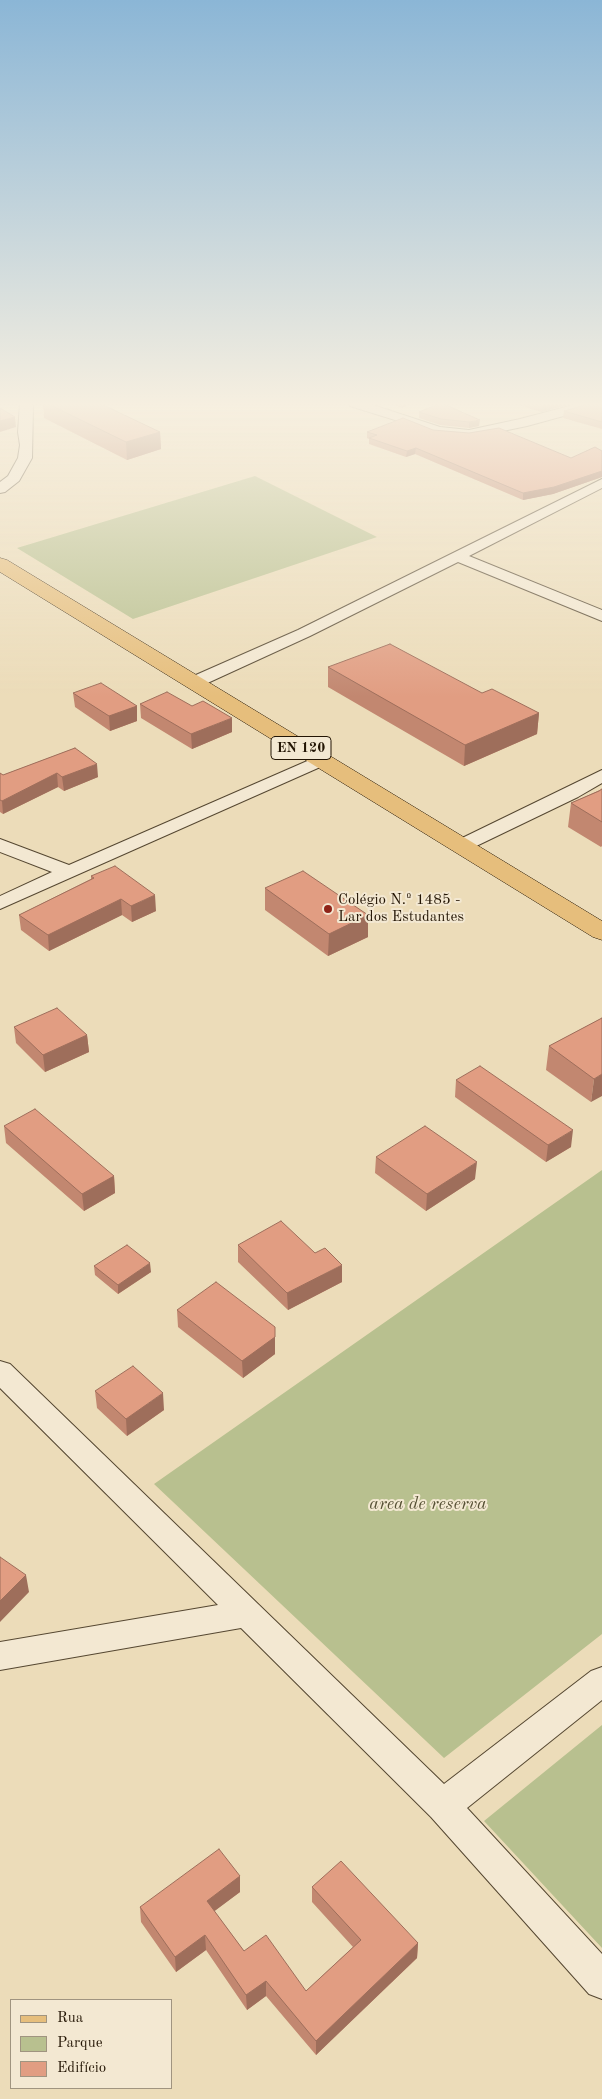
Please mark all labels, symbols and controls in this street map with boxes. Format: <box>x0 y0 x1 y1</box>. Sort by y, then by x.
road number: EN 120 <box>271 736 331 760</box>
place label: Colégio N.º 1485 - Lar dos Estudantes <box>338 891 464 926</box>
marker: Colégio N.º 1485 - Lar dos Estudantes <box>322 903 334 915</box>
park label: area de reserva <box>369 1493 487 1515</box>
legend <box>10 1999 172 2089</box>
text: Rua <box>57 2011 83 2026</box>
text: Parque <box>57 2036 103 2051</box>
text: Edifício <box>57 2061 106 2076</box>

